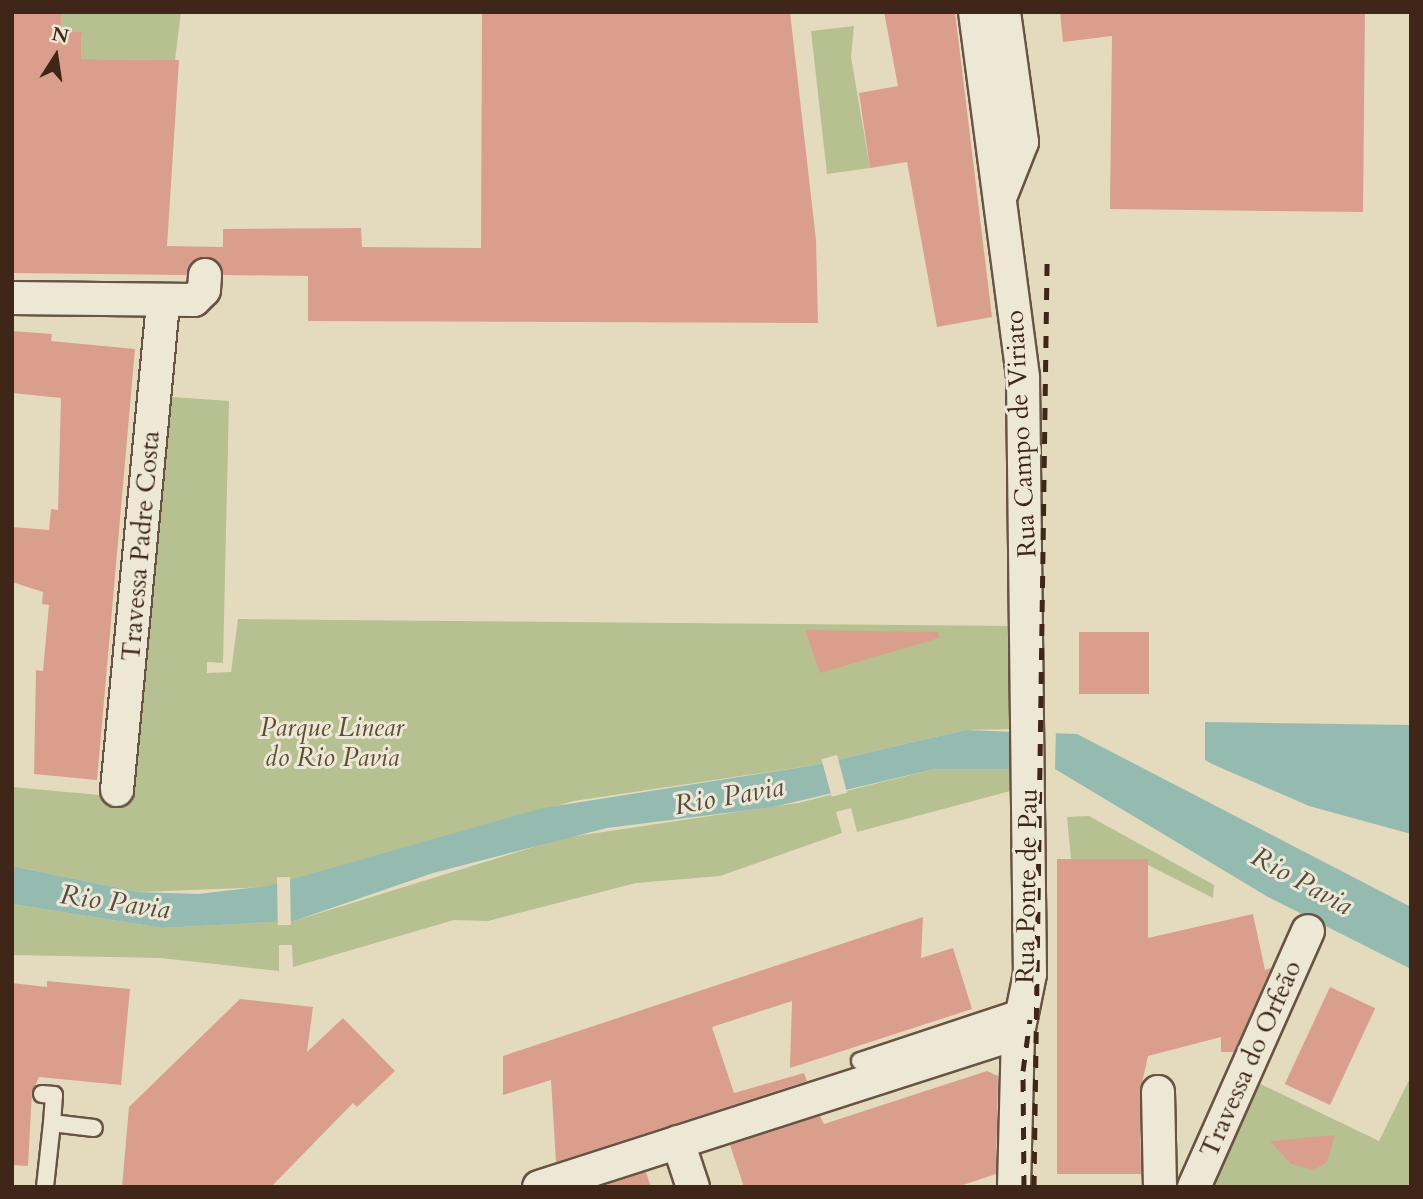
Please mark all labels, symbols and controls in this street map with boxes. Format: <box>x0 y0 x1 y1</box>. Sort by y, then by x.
north arrow <box>21 21 91 91</box>
text: N <box>50 21 71 50</box>
street label: Rua Campo de Viriato <box>999 309 1043 559</box>
street label: Travessa Padre Costa <box>115 430 167 662</box>
park label: Parque Linear do Rio Pavia <box>260 712 404 774</box>
water label: Rio Pavia <box>672 770 786 822</box>
street label: Rua Ponte de Pau <box>1010 788 1044 984</box>
water label: Rio Pavia <box>1245 839 1359 923</box>
water label: Rio Pavia <box>58 878 172 926</box>
street label: Travessa do Orfeão <box>1194 956 1308 1162</box>

